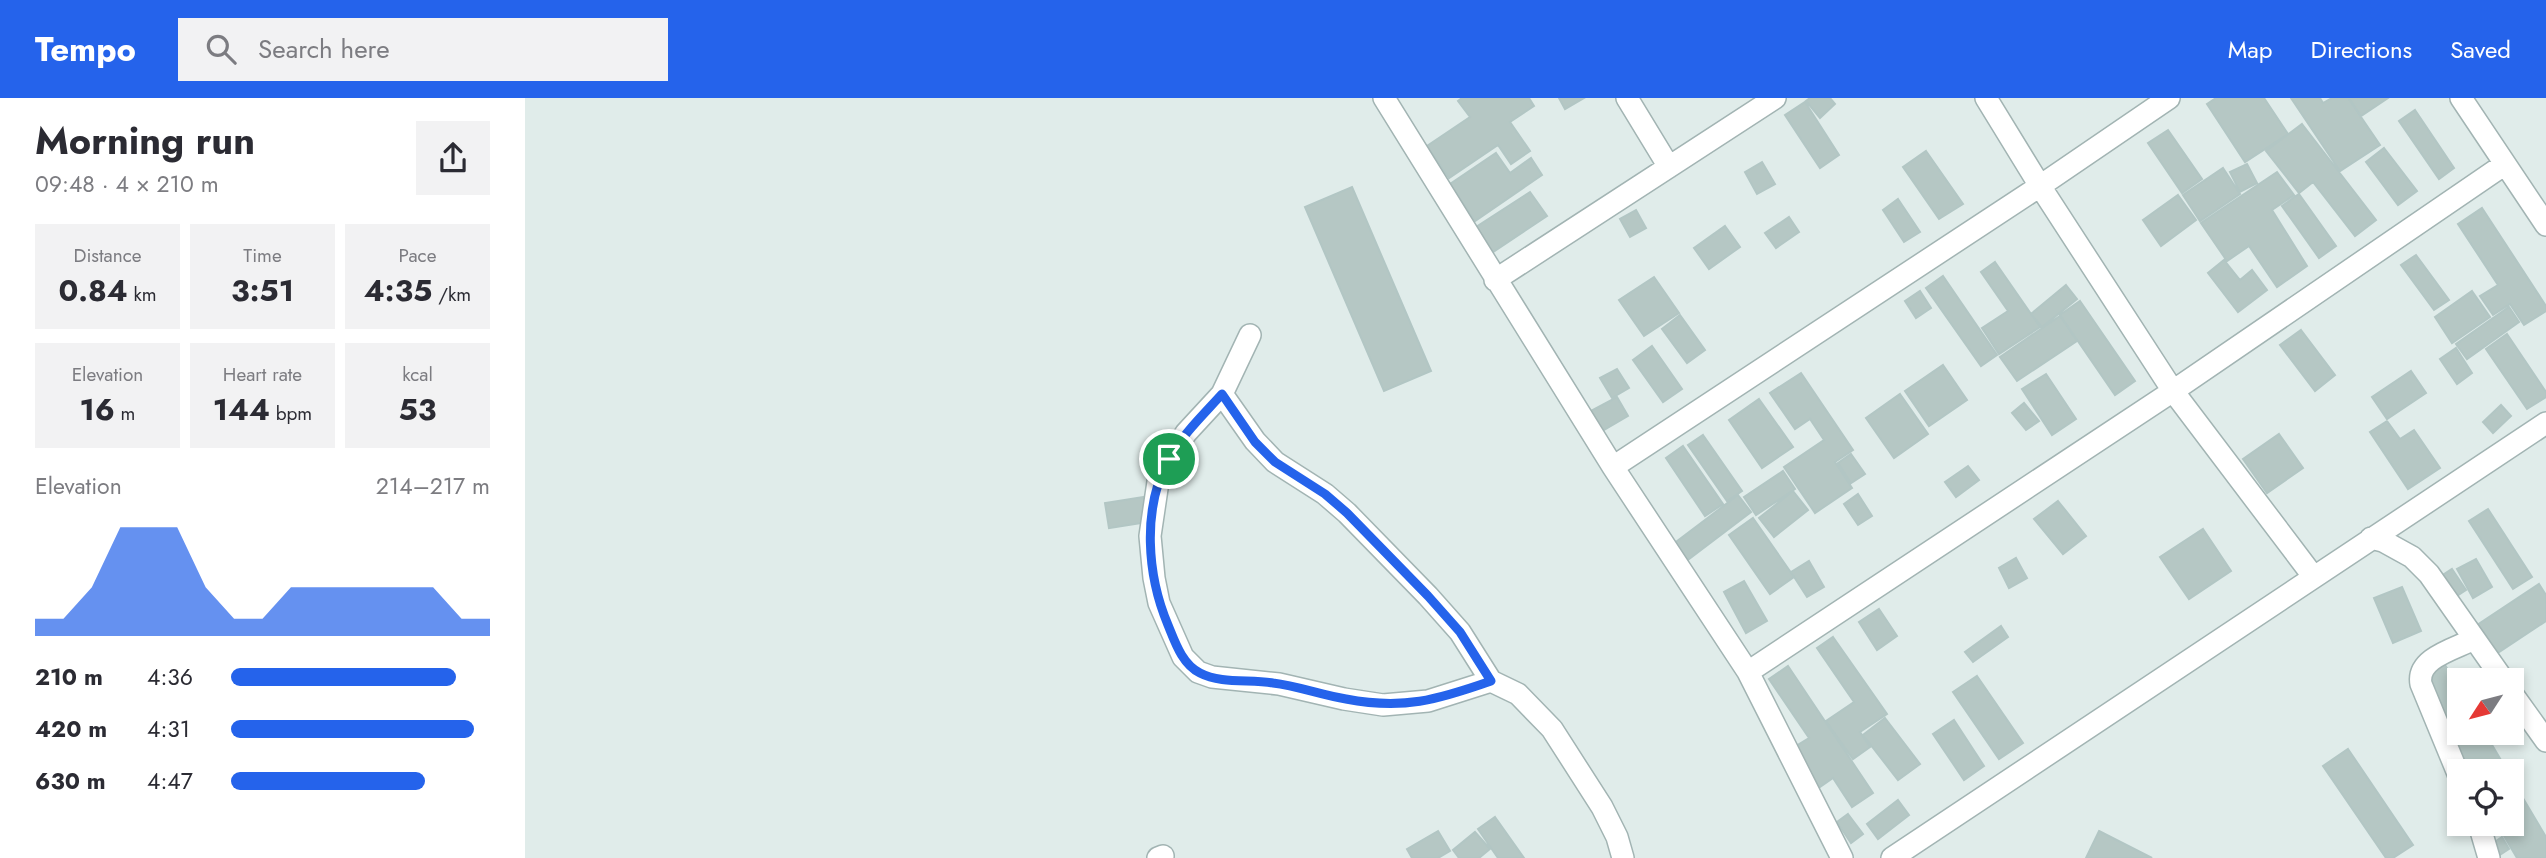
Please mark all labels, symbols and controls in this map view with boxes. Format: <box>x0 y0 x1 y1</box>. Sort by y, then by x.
search box <box>178 18 668 81</box>
text: Tempo <box>35 26 136 73</box>
icon: search <box>202 30 240 68</box>
text: Search here <box>258 30 390 68</box>
text: Map <box>2228 32 2273 67</box>
text: Directions <box>2311 32 2412 67</box>
text: Saved <box>2450 32 2511 67</box>
text: Morning run <box>35 113 255 168</box>
button: share <box>416 121 490 195</box>
text: 09:48 · 4 × 210 m <box>35 167 219 201</box>
text: Distance <box>73 242 142 269</box>
text: Time <box>243 242 282 269</box>
text: Pace <box>399 242 436 269</box>
text: 0.84 <box>58 269 128 312</box>
text: 3:51 <box>231 269 294 312</box>
text: 4:35 <box>364 269 432 312</box>
text: km <box>128 281 157 308</box>
text: /km <box>432 281 471 308</box>
text: Elevation <box>72 361 143 388</box>
text: Heart rate <box>223 361 302 388</box>
text: kcal <box>402 361 433 388</box>
text: 16 <box>80 388 115 431</box>
text: 144 <box>213 388 270 431</box>
text: 53 <box>399 388 436 431</box>
text: m <box>115 400 135 427</box>
text: bpm <box>270 400 312 427</box>
pin <box>1139 429 1199 489</box>
icon: arrive <box>1150 440 1188 478</box>
text: Elevation <box>35 469 122 503</box>
text: 214–217 m <box>376 469 490 503</box>
text: 210 m <box>35 660 103 694</box>
text: 4:36 <box>147 660 193 694</box>
north arrow <box>2447 668 2523 746</box>
map controls <box>2447 668 2524 836</box>
text: 420 m <box>35 712 107 746</box>
text: 4:31 <box>147 712 190 746</box>
button: locate <box>2447 759 2524 836</box>
text: 630 m <box>35 764 106 798</box>
text: 4:47 <box>147 764 193 798</box>

